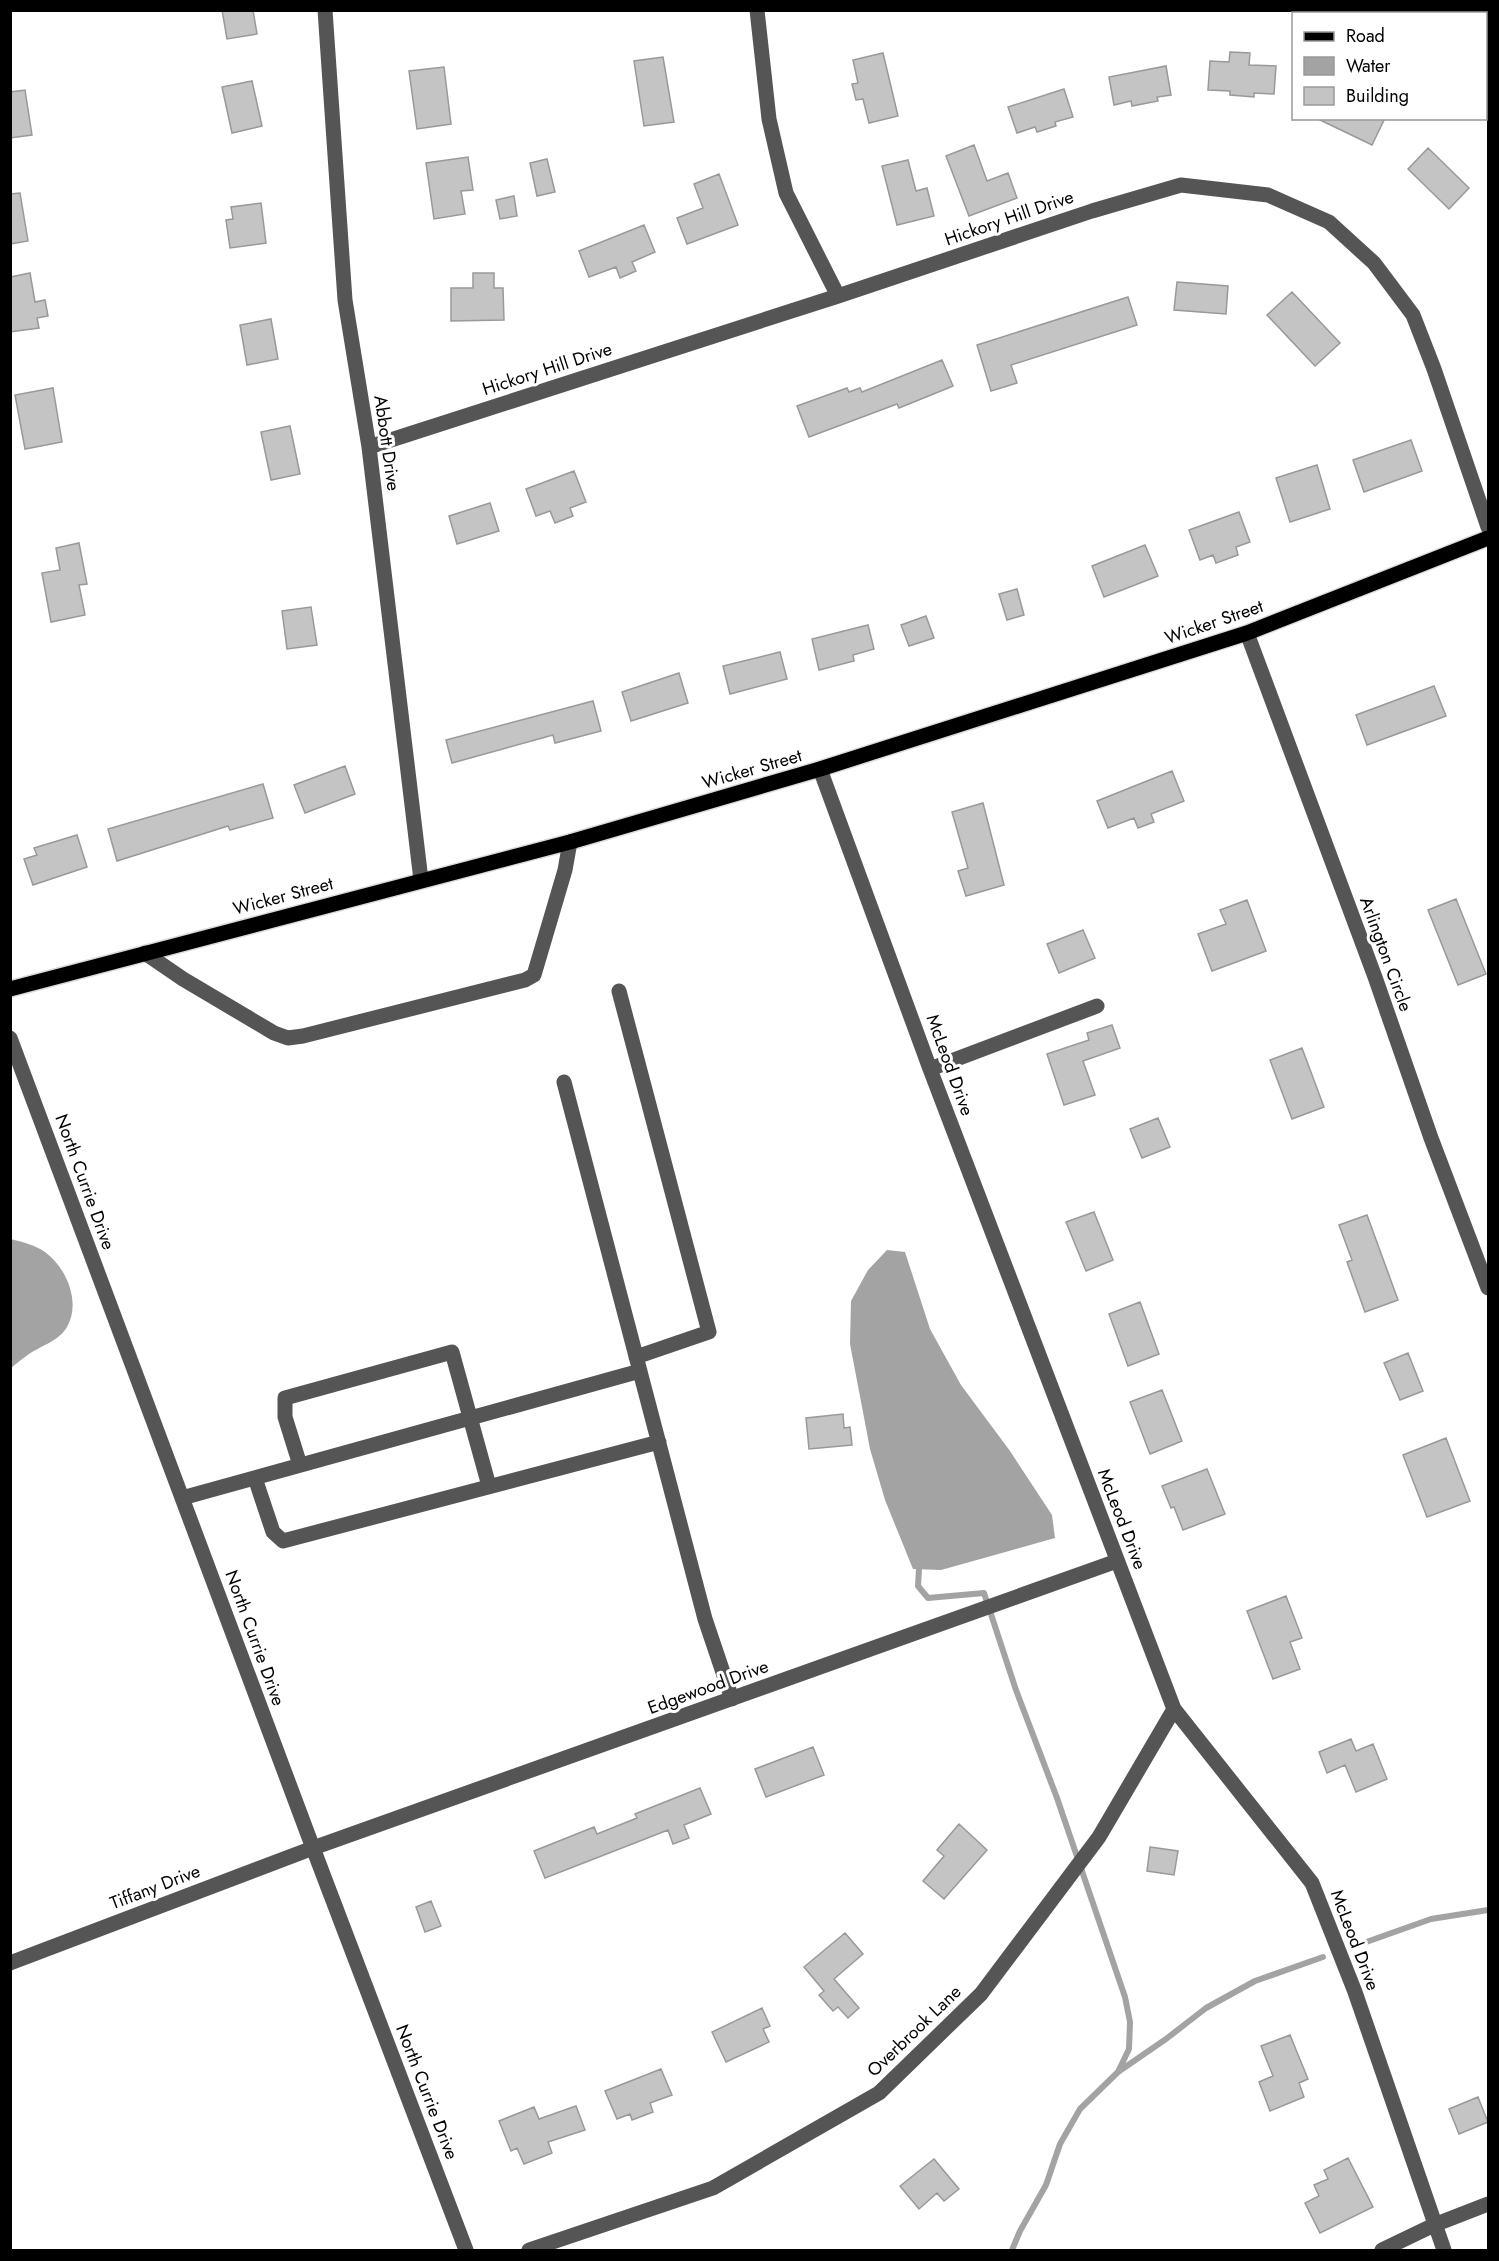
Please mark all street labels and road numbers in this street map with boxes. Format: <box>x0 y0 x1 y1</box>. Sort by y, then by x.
street label: Hickory Hill Drive <box>941 184 1077 252</box>
street label: Hickory Hill Drive <box>479 336 615 402</box>
street label: Abbott Drive <box>367 394 407 492</box>
street label: Wicker Street <box>1161 593 1267 651</box>
street label: Wicker Street <box>699 742 806 796</box>
street label: Wicker Street <box>230 870 337 922</box>
street label: Arlington Circle <box>1353 893 1419 1015</box>
street label: McLeod Drive <box>920 1011 980 1119</box>
street label: North Currie Drive <box>48 1111 122 1253</box>
street label: McLeod Drive <box>1091 1465 1153 1573</box>
street label: North Currie Drive <box>218 1567 292 1709</box>
street label: Edgewood Drive <box>644 1653 772 1721</box>
street label: Tiffany Drive <box>106 1858 204 1916</box>
street label: McLeod Drive <box>1324 1886 1386 1994</box>
street label: Overbrook Lane <box>861 1979 967 2083</box>
street label: North Currie Drive <box>389 2021 465 2163</box>

